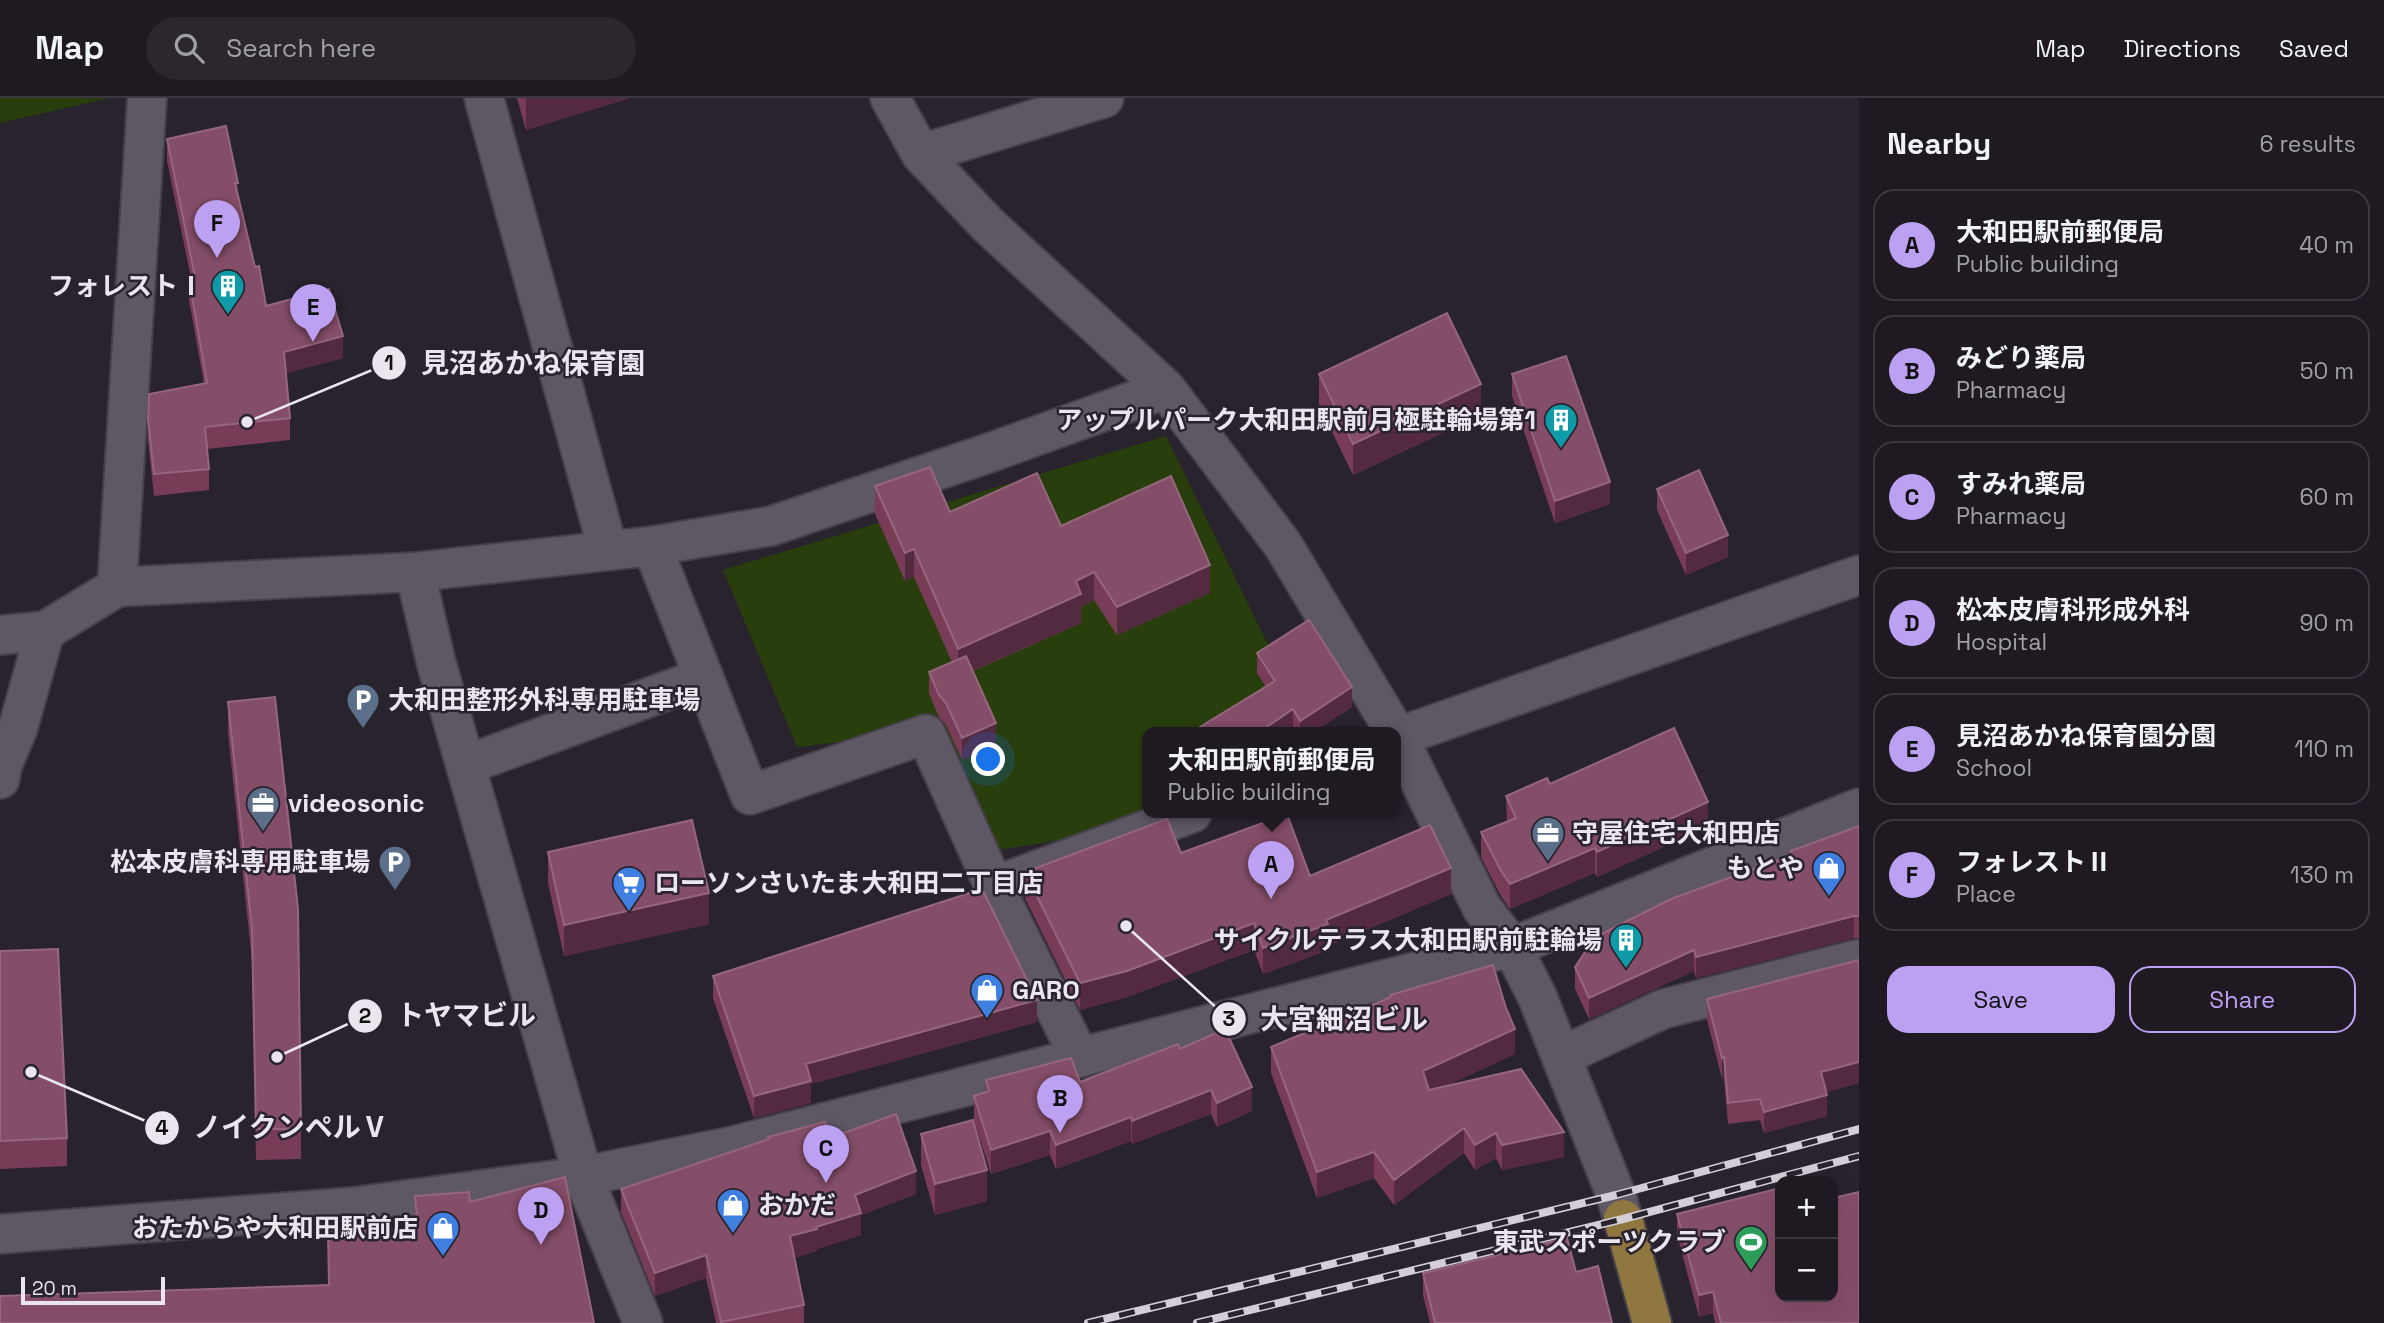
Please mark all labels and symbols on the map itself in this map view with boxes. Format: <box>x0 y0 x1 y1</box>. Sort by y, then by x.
pin: F <box>194 200 240 258</box>
building icon: フォレストⅠ <box>209 267 247 316</box>
place label: フォレストⅠ <box>48 269 204 303</box>
pin: E <box>290 284 336 342</box>
callout: 見沼あかね保育園 <box>372 339 659 388</box>
text: 見沼あかね保育園 <box>421 345 645 381</box>
text: 1 <box>384 349 394 376</box>
building icon: アップルパーク大和田駅前月極駐輪場第1 <box>1542 401 1580 450</box>
place label: アップルパーク大和田駅前月極駐輪場第1 <box>1056 403 1536 437</box>
parking icon: 大和田整形外科専用駐車場 <box>344 681 382 730</box>
place label: 大和田整形外科専用駐車場 <box>388 683 700 717</box>
your location <box>971 742 1005 776</box>
office icon: videosonic <box>244 784 282 833</box>
place label: videosonic <box>288 786 424 820</box>
office icon: 守屋住宅大和田店 <box>1529 814 1567 863</box>
place label: 守屋住宅大和田店 <box>1572 816 1780 850</box>
pin: A <box>1248 841 1294 899</box>
parking icon: 松本皮膚科専用駐車場 <box>376 843 414 892</box>
place label: 松本皮膚科専用駐車場 <box>110 845 370 879</box>
shop icon: もとや <box>1810 849 1848 898</box>
place label: もとや <box>1727 851 1804 885</box>
supermarket icon: ローソンさいたま大和田二丁目店 <box>610 864 648 913</box>
place label: ローソンさいたま大和田二丁目店 <box>654 866 1043 900</box>
building icon: サイクルテラス大和田駅前駐輪場 <box>1607 921 1645 970</box>
place label: サイクルテラス大和田駅前駐輪場 <box>1214 923 1602 957</box>
shop icon: GARO <box>968 971 1006 1020</box>
place label: GARO <box>1012 973 1080 1007</box>
callout: トヤマビル <box>347 991 550 1040</box>
callout: 大宮細沼ビル <box>1211 995 1442 1044</box>
text: トヤマビル <box>396 997 536 1033</box>
text: 大宮細沼ビル <box>1260 1001 1428 1037</box>
text: 2 <box>359 1002 371 1029</box>
text: 3 <box>1223 1005 1235 1032</box>
pin: B <box>1037 1075 1083 1133</box>
callout: ノイクンペルⅤ <box>144 1103 403 1152</box>
text: ノイクンペルⅤ <box>193 1109 389 1145</box>
text: 4 <box>155 1114 169 1141</box>
pin: C <box>803 1125 849 1183</box>
shop icon: おかだ <box>714 1186 752 1235</box>
pin: D <box>518 1187 564 1245</box>
place label: おかだ <box>758 1188 836 1222</box>
shop icon: おたからや大和田駅前店 <box>424 1209 462 1258</box>
place label: おたからや大和田駅前店 <box>132 1211 418 1245</box>
sports icon: 東武スポーツクラブ <box>1732 1223 1770 1272</box>
place label: 東武スポーツクラブ <box>1493 1225 1726 1259</box>
scale bar <box>21 1274 164 1306</box>

